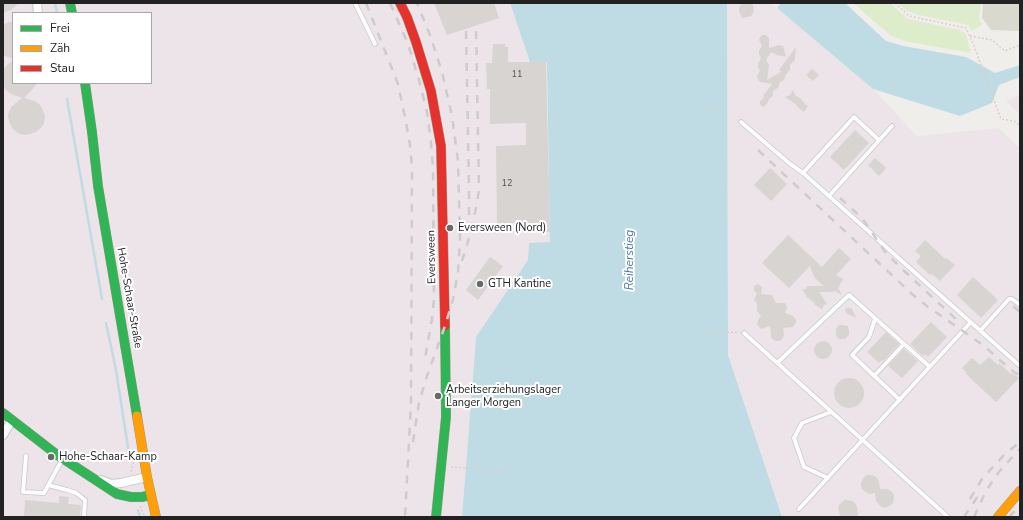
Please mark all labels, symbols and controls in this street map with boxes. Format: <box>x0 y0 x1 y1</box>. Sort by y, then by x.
legend <box>12 12 152 84</box>
text: Frei <box>50 20 70 36</box>
text: Zäh <box>50 40 70 56</box>
text: Stau <box>50 60 75 76</box>
house number: 11 <box>512 70 522 80</box>
house number: 12 <box>502 179 512 189</box>
place label: Eversween (Nord) <box>458 221 546 235</box>
marker: Eversween (Nord) <box>445 223 455 233</box>
street label: Eversween <box>425 230 439 284</box>
water label: Reiherstieg <box>623 230 637 290</box>
street label: Hohe-Schaar-Straße <box>114 247 144 349</box>
place label: GTH Kantine <box>488 277 551 291</box>
marker: GTH Kantine <box>475 279 485 289</box>
place label: Arbeitserziehungslager Langer Morgen <box>446 383 561 409</box>
marker: Arbeitserziehungslager Langer Morgen <box>433 391 443 401</box>
place label: Hohe-Schaar-Kamp <box>59 450 157 464</box>
marker: Hohe-Schaar-Kamp <box>46 452 56 462</box>

